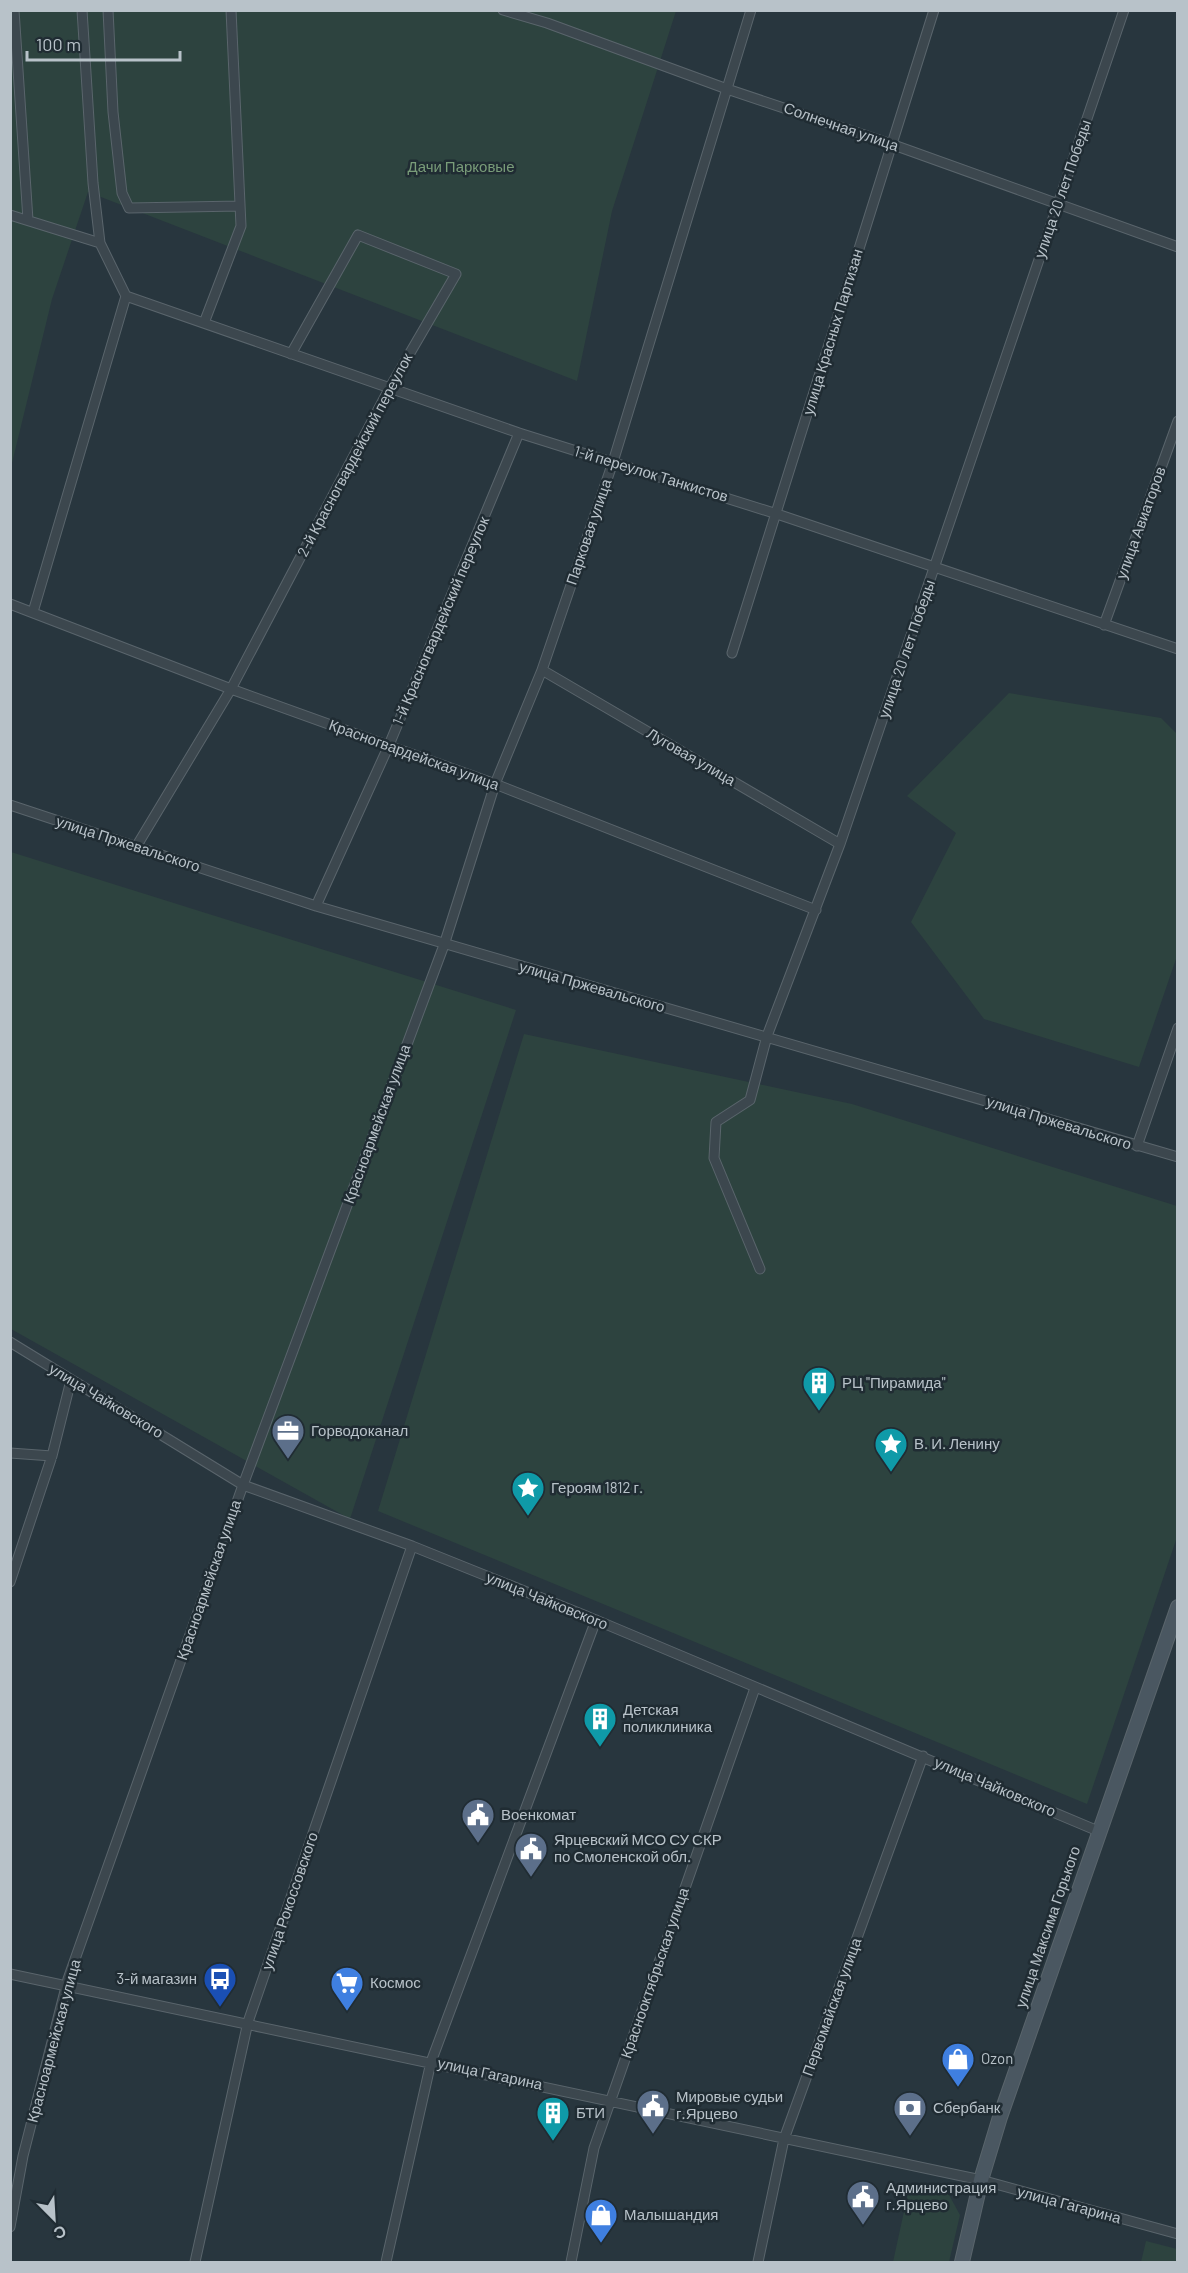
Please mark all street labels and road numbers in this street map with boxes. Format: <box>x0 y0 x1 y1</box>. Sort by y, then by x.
street label: Солнечная улица <box>781 98 902 154</box>
street label: улица 20 лет Победы <box>1030 117 1094 260</box>
street label: улица Красных Партизан <box>798 247 866 417</box>
street label: 2-й Красногвардейский переулок <box>293 349 416 559</box>
street label: 1-й переулок Танкистов <box>572 441 730 505</box>
street label: улица Авиаторов <box>1111 464 1169 581</box>
street label: Парковая улица <box>561 476 615 587</box>
street label: 1-й Красногвардейский переулок <box>388 513 492 728</box>
street label: улица 20 лет Победы <box>874 577 938 720</box>
street label: Красногвардейская улица <box>327 715 502 793</box>
street label: Луговая улица <box>644 723 740 789</box>
street label: улица Пржевальского <box>54 811 203 875</box>
street label: улица Пржевальского <box>517 957 667 1015</box>
street label: Красноармейская улица <box>339 1041 414 1206</box>
street label: улица Пржевальского <box>985 1091 1134 1153</box>
street label: улица Чайковского <box>46 1359 167 1441</box>
street label: Красноармейская улица <box>172 1497 244 1662</box>
street label: улица Чайковского <box>484 1567 611 1633</box>
street label: улица Чайковского <box>932 1752 1059 1820</box>
street label: улица Рокоссовского <box>257 1829 321 1972</box>
street label: улица Максима Горького <box>1011 1844 1083 2010</box>
street label: Краснооктябрьская улица <box>616 1884 692 2060</box>
street label: Первомайская улица <box>798 1934 865 2078</box>
street label: Красноармейская улица <box>23 1956 84 2124</box>
street label: улица Гагарина <box>436 2053 545 2093</box>
street label: улица Гагарина <box>1015 2182 1124 2227</box>

